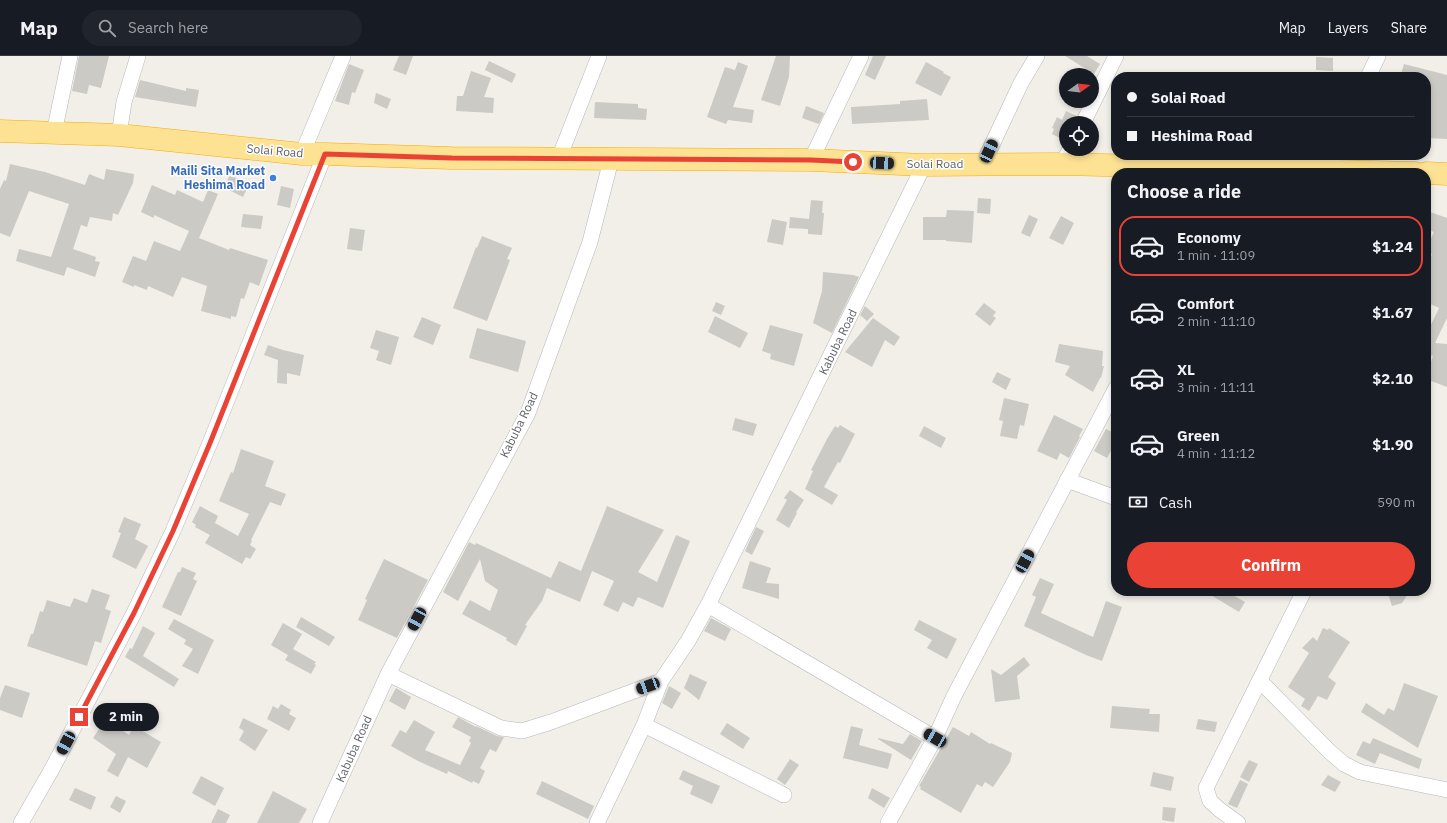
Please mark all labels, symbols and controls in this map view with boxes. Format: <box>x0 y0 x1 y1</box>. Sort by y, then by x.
search box <box>82 10 362 46</box>
text: Map <box>20 16 58 40</box>
icon: search <box>96 17 118 39</box>
text: Search here <box>128 18 208 37</box>
text: Map <box>1279 19 1306 37</box>
text: Layers <box>1328 19 1369 37</box>
text: Share <box>1391 19 1427 37</box>
north arrow <box>1059 68 1099 108</box>
map controls <box>1059 68 1099 156</box>
text: Solai Road <box>1151 88 1226 107</box>
button: locate <box>1059 116 1099 156</box>
text: Heshima Road <box>1151 126 1253 145</box>
car <box>978 138 1000 164</box>
street label: Solai Road <box>246 141 304 160</box>
route start <box>844 153 862 171</box>
car <box>870 156 894 170</box>
street label: Solai Road <box>907 156 963 171</box>
place label: Maili Sita Market Heshima Road <box>170 163 265 192</box>
marker: Maili Sita Market Heshima Road <box>268 173 278 183</box>
text: Choose a ride <box>1127 180 1241 203</box>
icon: car <box>1129 228 1165 264</box>
text: Economy <box>1177 228 1241 247</box>
text: $1.24 <box>1372 237 1413 256</box>
text: 1 min · 11:09 <box>1177 247 1255 264</box>
icon: car <box>1129 294 1165 330</box>
text: Comfort <box>1177 294 1234 313</box>
text: $1.67 <box>1372 303 1413 322</box>
street label: Kabuba Road <box>815 306 860 377</box>
text: 2 min · 11:10 <box>1177 313 1255 330</box>
icon: car <box>1129 360 1165 396</box>
text: XL <box>1177 360 1195 379</box>
text: $2.10 <box>1372 369 1413 388</box>
text: 3 min · 11:11 <box>1177 379 1255 396</box>
street label: Kabuba Road <box>496 389 541 460</box>
icon: car <box>1129 426 1165 462</box>
text: Green <box>1177 426 1220 445</box>
text: $1.90 <box>1372 435 1413 454</box>
text: 4 min · 11:12 <box>1177 445 1255 462</box>
icon: cash <box>1127 491 1149 513</box>
text: Cash <box>1159 493 1192 512</box>
text: 590 m <box>1377 494 1415 511</box>
button: Confirm <box>1127 542 1415 588</box>
car <box>1014 548 1036 574</box>
car <box>406 606 428 632</box>
car <box>635 676 661 696</box>
callout: 2 min <box>93 703 159 731</box>
route end <box>70 708 88 726</box>
text: 2 min <box>109 708 143 725</box>
street label: Kabuba Road <box>332 713 375 784</box>
car <box>922 727 948 749</box>
car <box>55 730 77 756</box>

